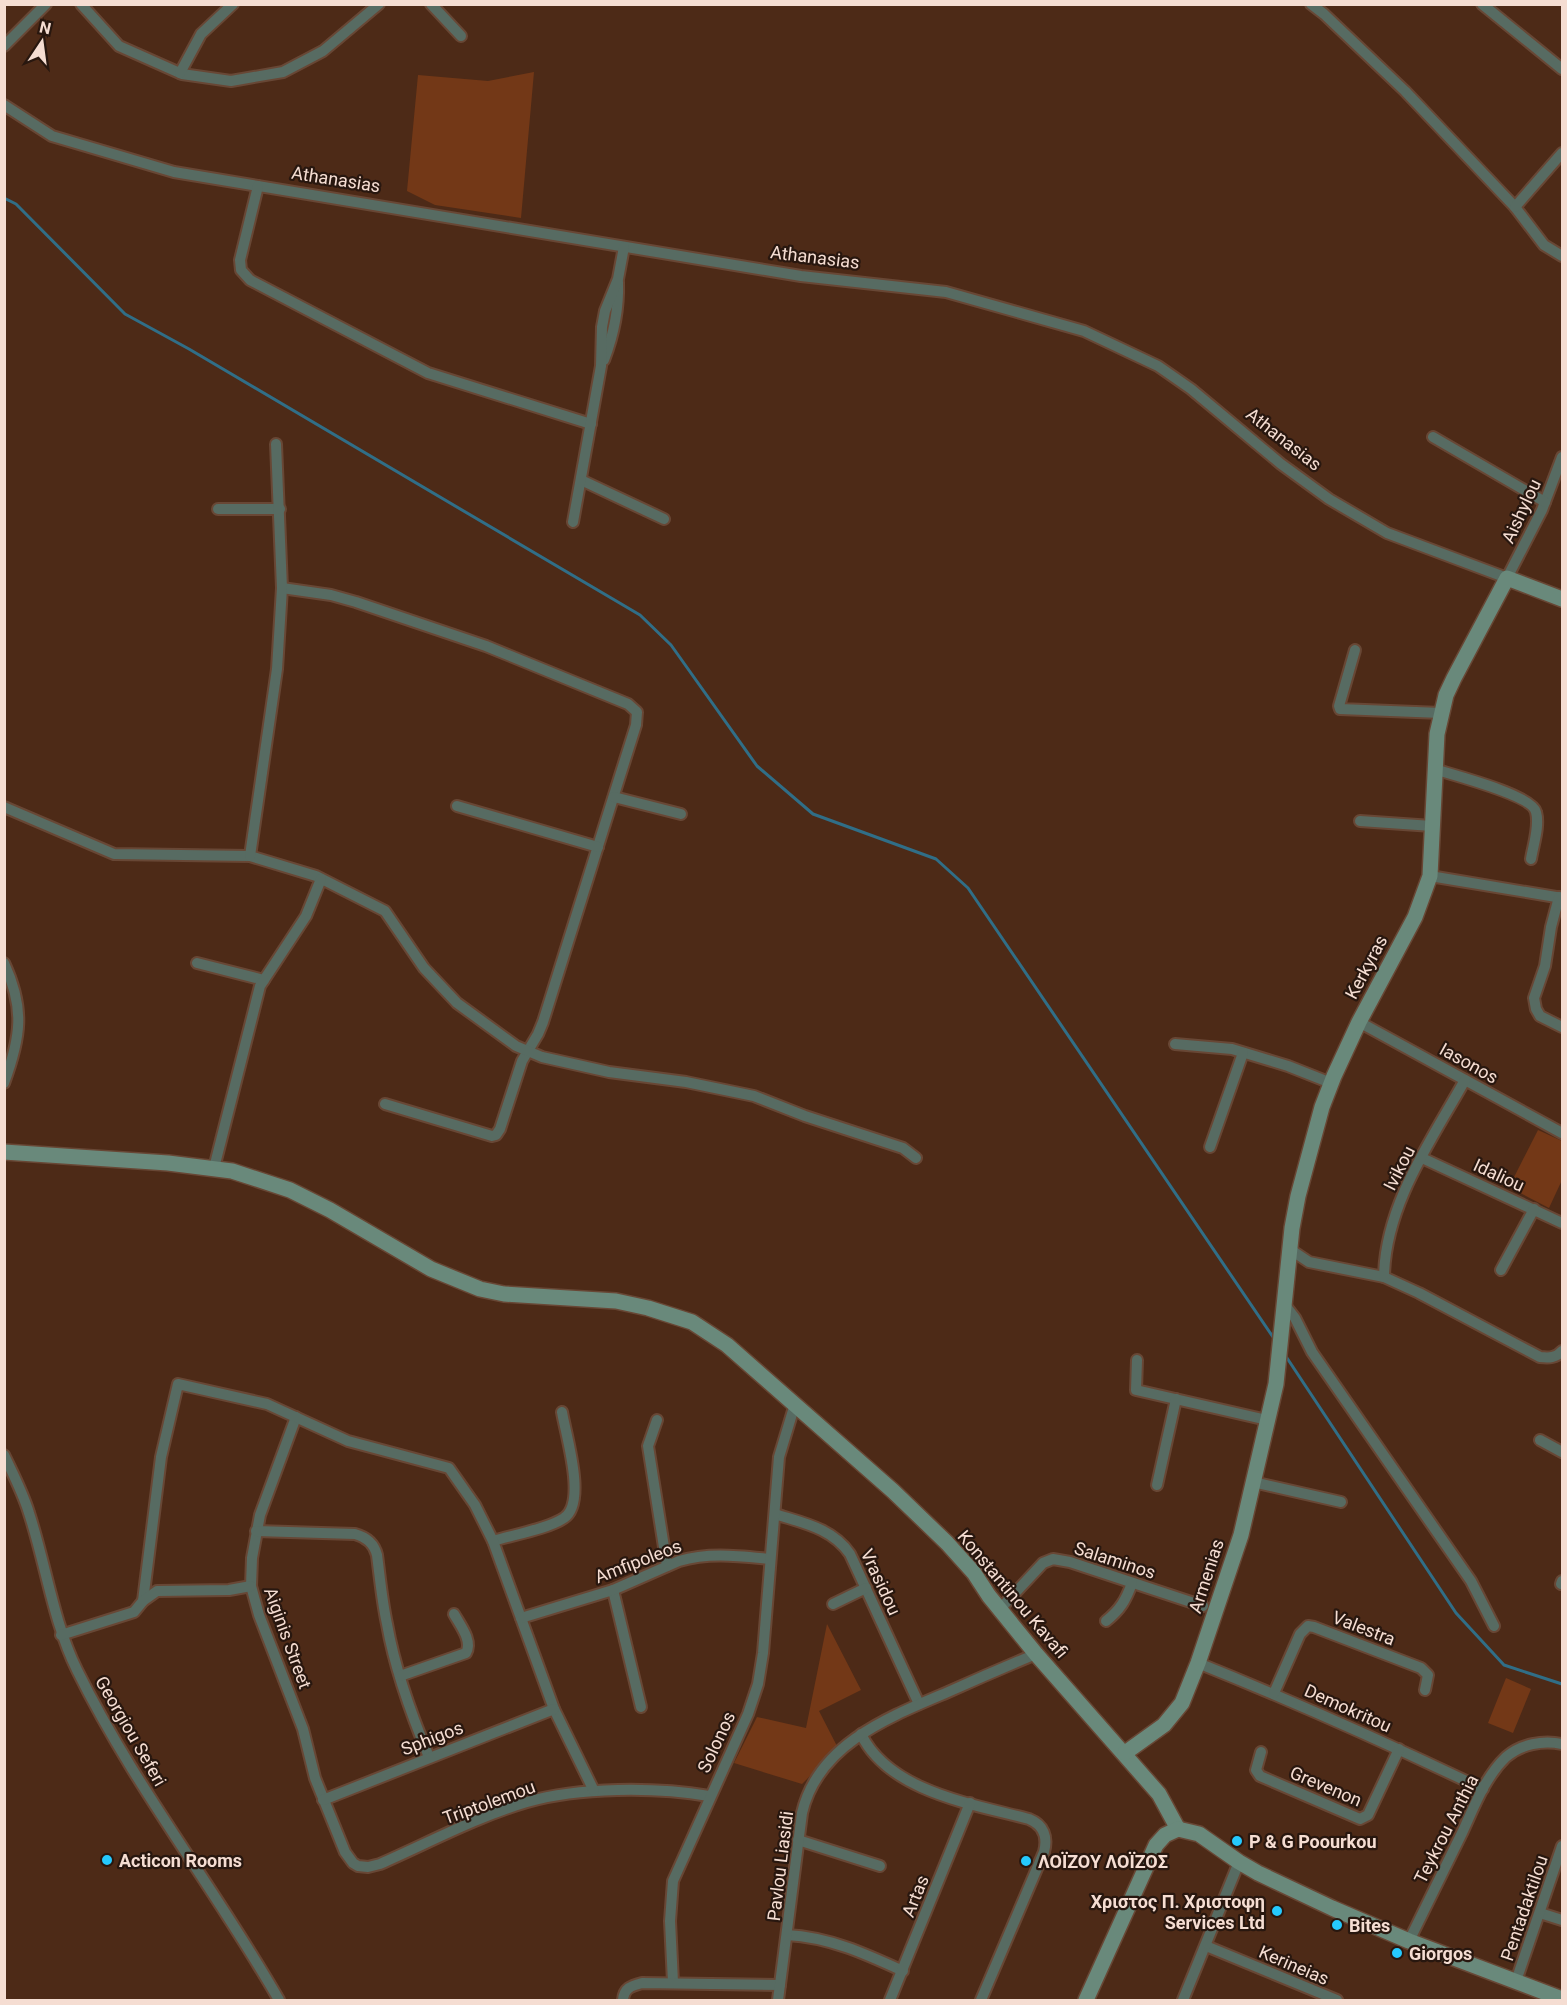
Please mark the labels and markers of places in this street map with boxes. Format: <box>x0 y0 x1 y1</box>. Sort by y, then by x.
place label: P & G Poourkou <box>1249 1831 1376 1852</box>
marker: P & G Poourkou <box>1230 1834 1244 1848</box>
place label: Acticon Rooms <box>119 1850 242 1871</box>
place label: ΛΟΪΖΟΥ ΛΟΪΖΟΣ <box>1038 1851 1168 1872</box>
marker: Acticon Rooms <box>100 1853 114 1867</box>
marker: ΛΟΪΖΟΥ ΛΟΪΖΟΣ <box>1019 1854 1033 1868</box>
place label: Χριστος Π. Χριστοφη Services Ltd <box>1091 1891 1265 1933</box>
marker: Χριστος Π. Χριστοφη Services Ltd <box>1270 1904 1284 1918</box>
place label: Bites <box>1349 1915 1390 1936</box>
marker: Bites <box>1330 1918 1344 1932</box>
place label: Giorgos <box>1409 1943 1472 1964</box>
marker: Giorgos <box>1390 1946 1404 1960</box>

